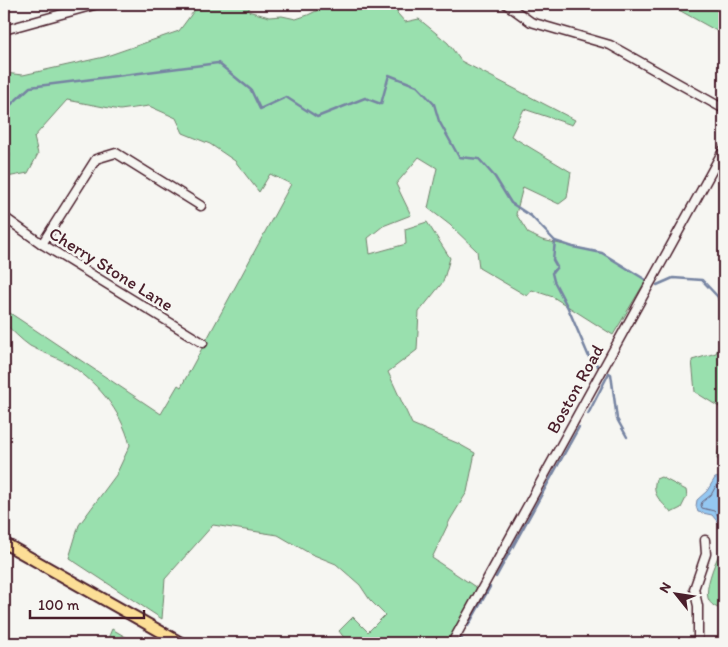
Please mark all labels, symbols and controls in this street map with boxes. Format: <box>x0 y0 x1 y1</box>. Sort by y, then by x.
street label: Cherry Stone Lane <box>45 222 177 316</box>
street label: Boston Road <box>542 341 608 437</box>
north arrow <box>650 570 700 620</box>
text: N <box>655 579 675 596</box>
scale bar <box>30 587 144 619</box>
text: 100 m <box>38 596 80 614</box>

